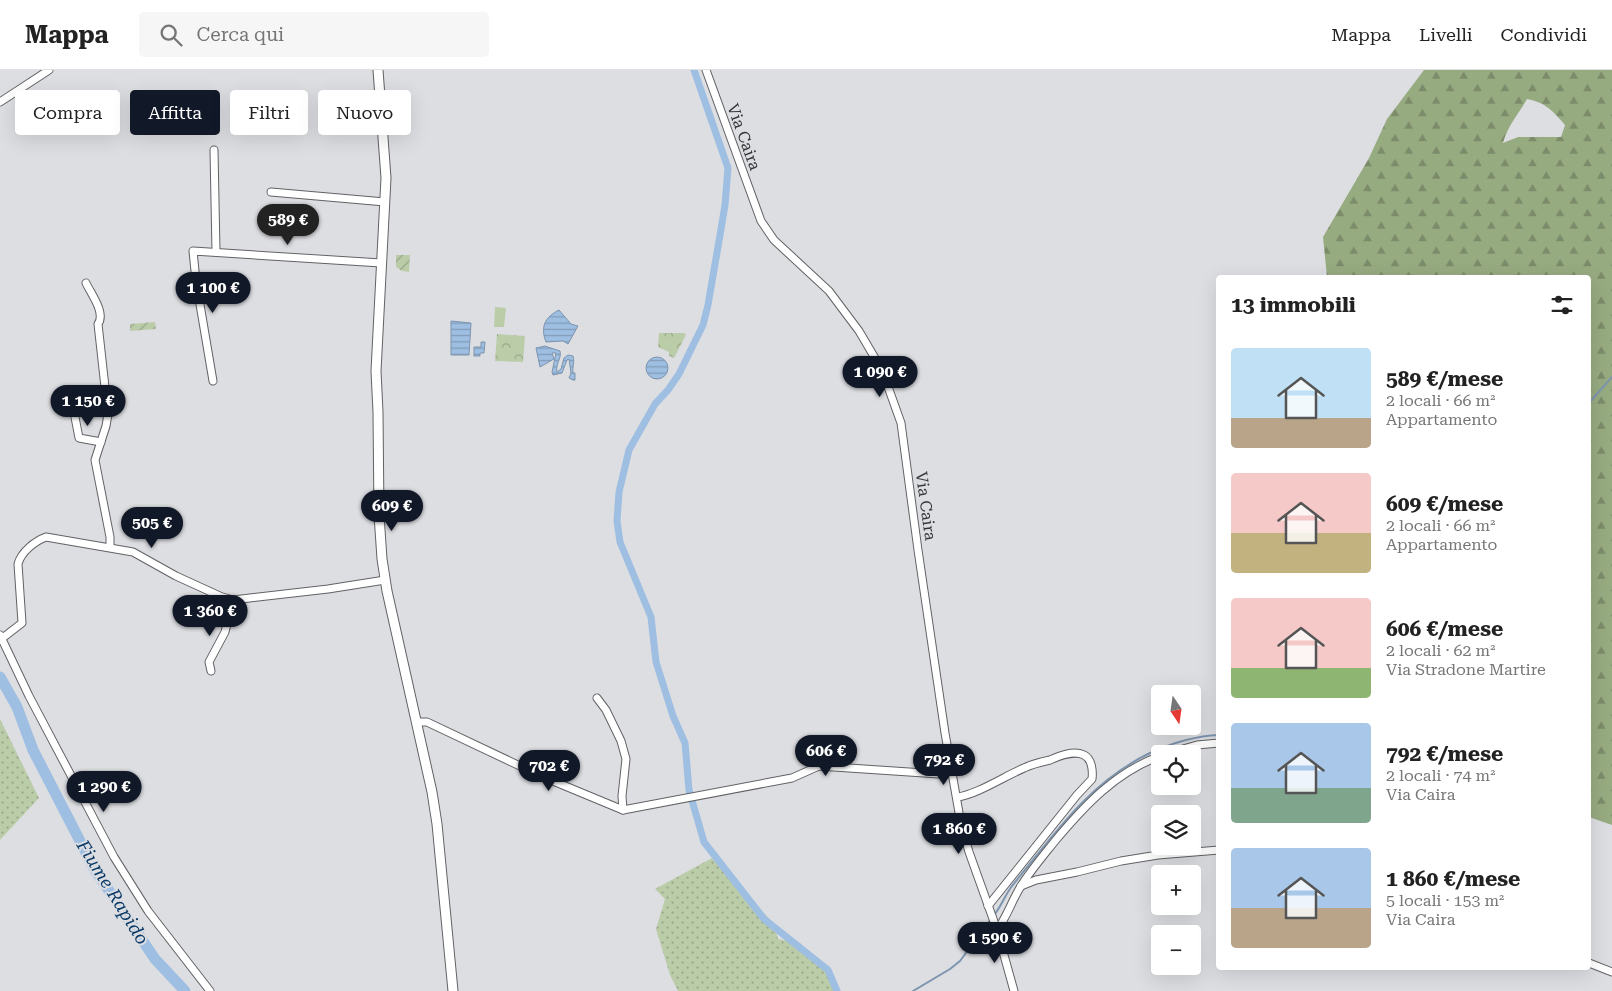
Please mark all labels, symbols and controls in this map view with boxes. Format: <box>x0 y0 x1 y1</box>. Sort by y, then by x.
search box <box>139 12 489 57</box>
text: Mappa <box>25 21 109 49</box>
icon: search <box>157 21 185 49</box>
text: Cerca qui <box>197 23 284 46</box>
text: Mappa <box>1331 24 1391 45</box>
text: Livelli <box>1419 24 1473 45</box>
text: Condividi <box>1501 24 1587 45</box>
chip: Compra <box>15 90 120 135</box>
chip: Affitta <box>130 90 220 135</box>
chip: Filtri <box>230 90 308 135</box>
chip: Nuovo <box>318 90 411 135</box>
street label: Via Caira <box>723 101 765 173</box>
pin: 589 € <box>253 204 323 246</box>
text: 589 € <box>268 210 308 229</box>
pin: 1 100 € <box>167 272 259 314</box>
text: 1 100 € <box>187 278 239 297</box>
icon: filters <box>1548 291 1576 319</box>
text: 13 immobili <box>1231 293 1356 317</box>
pin: 1 090 € <box>834 356 926 398</box>
text: 1 090 € <box>854 362 906 381</box>
text: 589 €/mese <box>1386 367 1503 391</box>
icon: home <box>1271 368 1331 428</box>
pin: 1 150 € <box>42 384 134 427</box>
text: 1 150 € <box>62 391 114 410</box>
text: 2 locali · 66 m² <box>1386 391 1495 410</box>
text: Appartamento <box>1386 410 1497 429</box>
street label: Via Caira <box>912 470 940 542</box>
pin: 609 € <box>357 490 427 532</box>
text: 609 €/mese <box>1386 492 1503 516</box>
icon: home <box>1271 493 1331 553</box>
text: 609 € <box>372 496 412 515</box>
pin: 505 € <box>117 506 187 549</box>
text: 505 € <box>132 513 172 532</box>
text: 2 locali · 66 m² <box>1386 516 1495 535</box>
text: Appartamento <box>1386 535 1497 554</box>
pin: 1 360 € <box>164 594 256 637</box>
text: 1 360 € <box>184 601 236 620</box>
text: 606 €/mese <box>1386 617 1503 641</box>
icon: home <box>1271 618 1331 678</box>
text: 2 locali · 62 m² <box>1386 641 1495 660</box>
text: Via Stradone Martire <box>1386 660 1546 679</box>
north arrow <box>1151 685 1201 735</box>
map controls <box>1151 685 1201 975</box>
pin: 606 € <box>791 734 861 777</box>
text: 606 € <box>806 741 846 760</box>
text: 792 €/mese <box>1386 742 1503 766</box>
icon: home <box>1271 743 1331 803</box>
pin: 792 € <box>909 744 979 786</box>
button: locate <box>1151 745 1201 795</box>
pin: 702 € <box>514 750 584 792</box>
text: 792 € <box>924 750 964 769</box>
text: 702 € <box>529 756 569 775</box>
text: 2 locali · 74 m² <box>1386 766 1495 785</box>
pin: 1 290 € <box>58 770 150 813</box>
text: 1 290 € <box>78 777 130 796</box>
text: Via Caira <box>1386 785 1455 804</box>
button: layers <box>1151 805 1201 855</box>
pin: 1 860 € <box>913 812 1005 855</box>
text: 1 860 € <box>933 819 985 838</box>
water label: Fiume Rapido <box>72 835 153 948</box>
button: + <box>1151 865 1201 915</box>
text: 1 860 €/mese <box>1386 867 1520 891</box>
icon: home <box>1271 868 1331 928</box>
text: 5 locali · 153 m² <box>1386 891 1504 910</box>
text: Via Caira <box>1386 910 1455 929</box>
pin: 1 590 € <box>949 922 1041 964</box>
button: − <box>1151 925 1201 975</box>
text: 1 590 € <box>969 928 1021 947</box>

